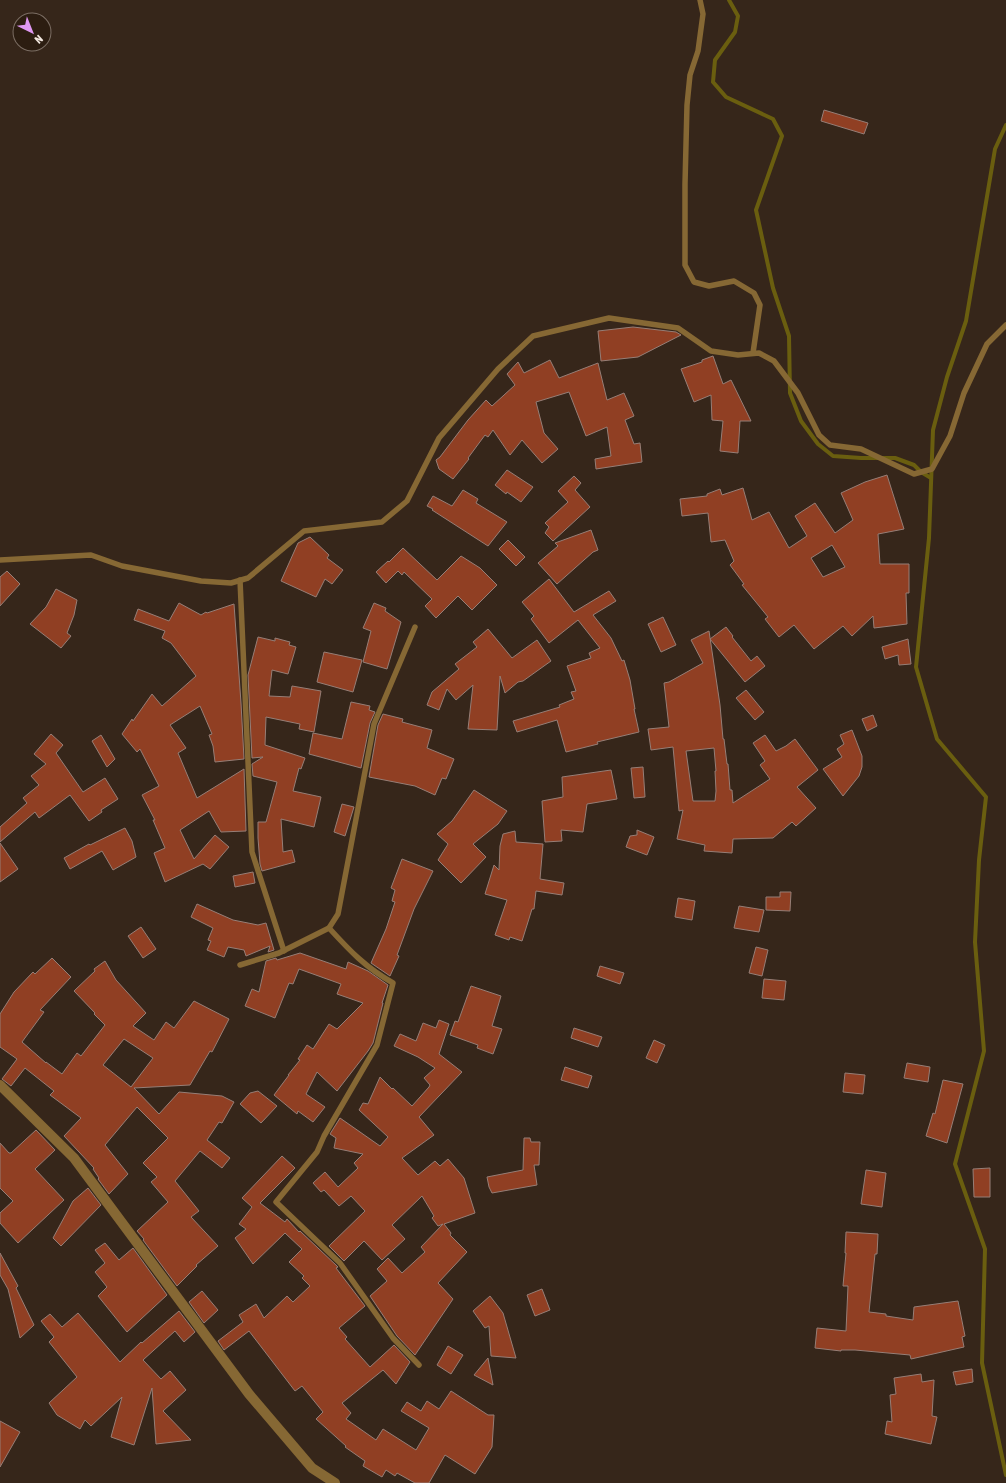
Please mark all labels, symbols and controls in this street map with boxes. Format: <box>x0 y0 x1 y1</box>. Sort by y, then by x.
north arrow <box>12 12 52 52</box>
text: N <box>32 33 45 46</box>

